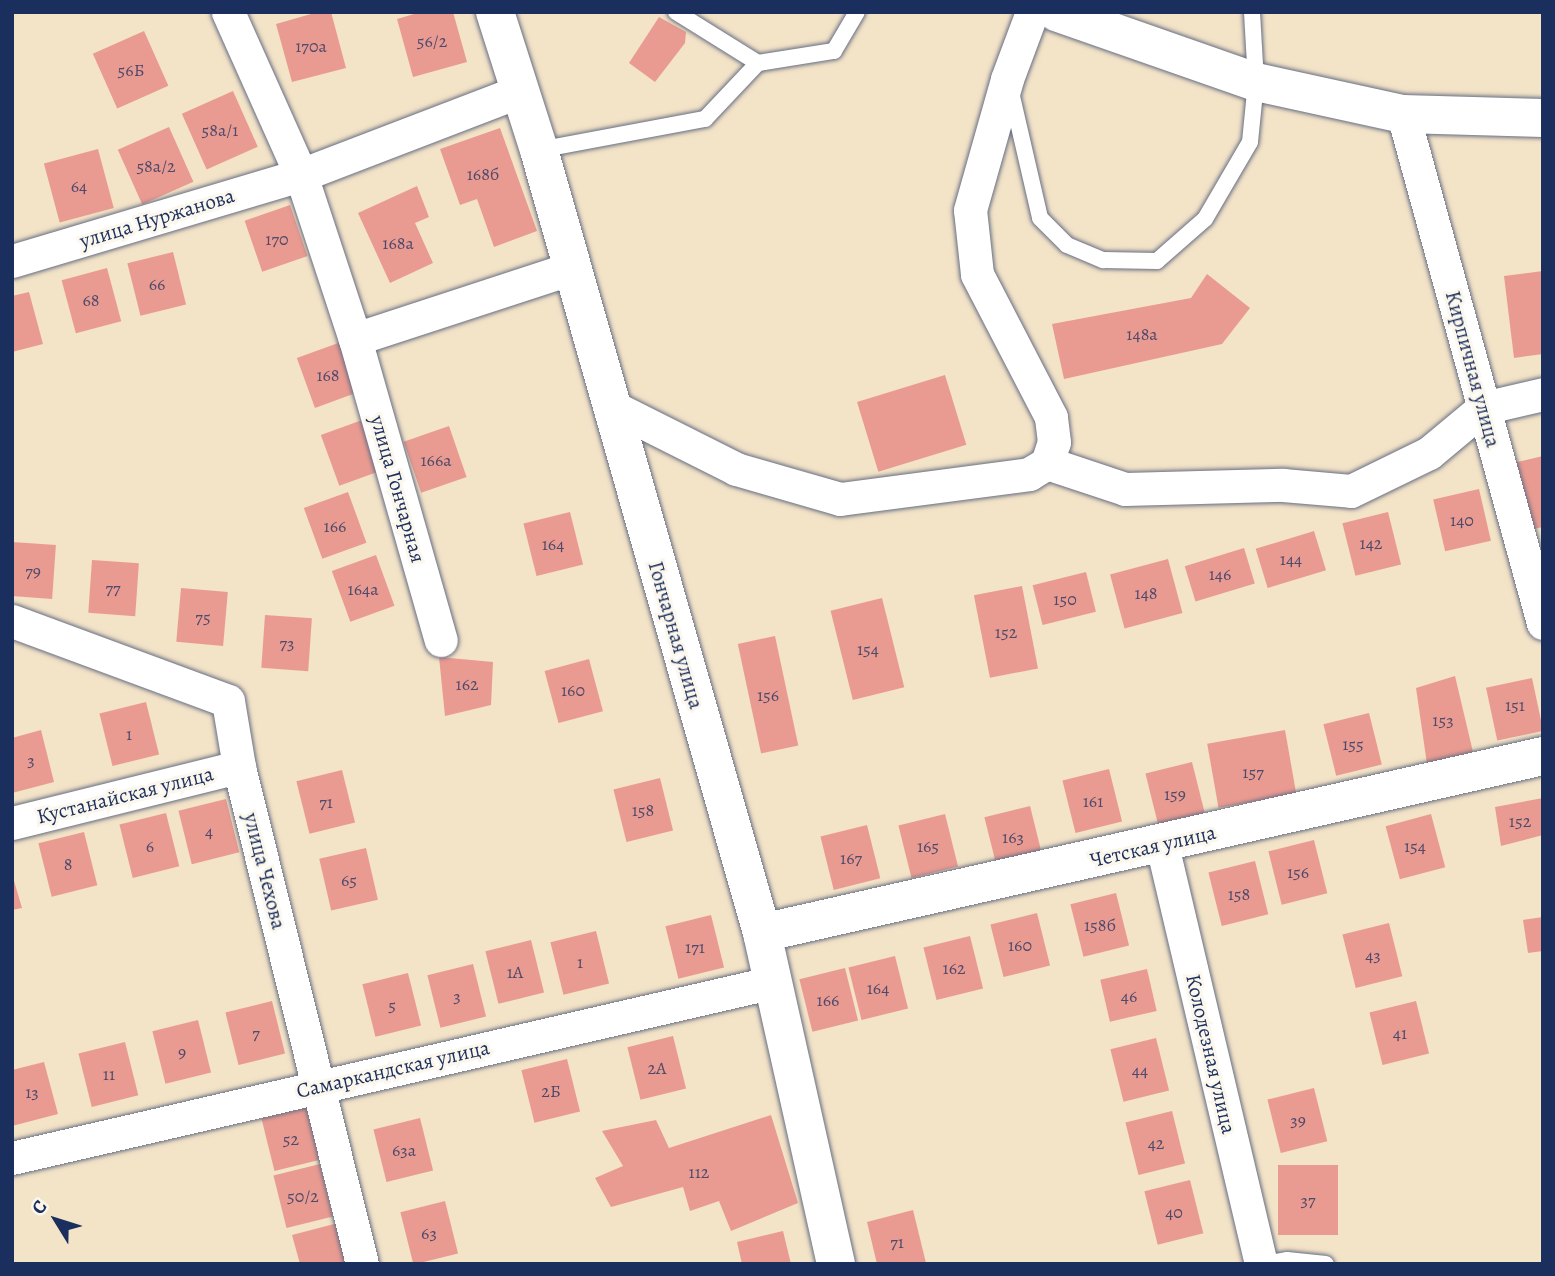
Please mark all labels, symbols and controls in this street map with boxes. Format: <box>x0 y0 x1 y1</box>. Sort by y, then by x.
house number: 56/2 <box>417 30 447 52</box>
house number: 170а <box>295 35 327 57</box>
house number: 56Б <box>118 59 144 81</box>
house number: 58а/1 <box>202 119 238 141</box>
house number: 58а/2 <box>136 155 176 177</box>
house number: 168б <box>467 163 499 185</box>
house number: 64 <box>71 175 87 197</box>
street label: улица Нуржанова <box>76 182 238 254</box>
house number: 170 <box>265 228 289 250</box>
house number: 168а <box>382 232 414 254</box>
house number: 66 <box>149 273 165 295</box>
street label: Кирпичная улица <box>1440 288 1506 450</box>
house number: 68 <box>82 289 100 311</box>
house number: 148а <box>1126 323 1158 345</box>
house number: 168 <box>316 364 340 386</box>
street label: улица Гончарная <box>365 412 431 566</box>
house number: 166а <box>420 449 452 471</box>
house number: 140 <box>1450 509 1474 531</box>
house number: 166 <box>324 515 346 537</box>
house number: 142 <box>1360 532 1382 554</box>
house number: 164 <box>542 533 564 555</box>
house number: 144 <box>1280 548 1302 570</box>
street label: Гончарная улица <box>643 558 709 712</box>
house number: 79 <box>25 560 41 582</box>
house number: 146 <box>1209 563 1231 585</box>
house number: 77 <box>105 577 121 599</box>
house number: 164а <box>348 578 378 600</box>
house number: 148 <box>1134 582 1158 604</box>
house number: 150 <box>1053 588 1077 610</box>
house number: 75 <box>195 606 211 628</box>
house number: 152 <box>995 621 1017 643</box>
house number: 73 <box>279 632 295 654</box>
house number: 154 <box>857 638 879 660</box>
house number: 162 <box>455 673 479 695</box>
house number: 160 <box>561 679 585 701</box>
house number: 156 <box>757 684 779 706</box>
house number: 151 <box>1505 694 1525 716</box>
house number: 153 <box>1432 709 1454 731</box>
house number: 1 <box>126 723 132 745</box>
house number: 155 <box>1342 733 1364 755</box>
house number: 3 <box>27 749 35 771</box>
street label: Кустанайская улица <box>34 761 216 829</box>
house number: 157 <box>1242 761 1264 783</box>
house number: 159 <box>1164 783 1186 805</box>
house number: 161 <box>1083 790 1103 812</box>
house number: 71 <box>319 791 333 813</box>
house number: 158 <box>632 799 654 821</box>
street label: улица Чехова <box>238 810 292 932</box>
house number: 152 <box>1509 810 1531 832</box>
street label: Четская улица <box>1088 819 1218 873</box>
house number: 4 <box>205 820 213 842</box>
house number: 163 <box>1002 826 1024 848</box>
house number: 6 <box>146 835 154 857</box>
house number: 165 <box>917 835 939 857</box>
house number: 154 <box>1404 835 1426 857</box>
house number: 167 <box>840 847 862 869</box>
house number: 8 <box>64 853 72 875</box>
house number: 156 <box>1287 861 1309 883</box>
house number: 65 <box>341 869 357 891</box>
house number: 158 <box>1228 883 1250 905</box>
house number: 158б <box>1084 914 1116 936</box>
house number: 160 <box>1008 934 1032 956</box>
house number: 171 <box>685 936 705 958</box>
house number: 43 <box>1365 944 1381 966</box>
house number: 1 <box>577 951 583 973</box>
house number: 162 <box>942 957 966 979</box>
house number: 1А <box>507 961 523 983</box>
street label: Колодезная улица <box>1180 972 1242 1136</box>
house number: 164 <box>867 977 889 999</box>
house number: 3 <box>453 985 461 1007</box>
house number: 46 <box>1121 985 1137 1007</box>
house number: 166 <box>817 989 839 1011</box>
house number: 5 <box>388 994 396 1016</box>
house number: 7 <box>252 1022 260 1044</box>
house number: 41 <box>1393 1022 1407 1044</box>
street label: Самаркандская улица <box>294 1035 492 1103</box>
house number: 9 <box>178 1041 186 1063</box>
house number: 2А <box>647 1057 667 1079</box>
house number: 44 <box>1132 1059 1148 1081</box>
house number: 11 <box>103 1063 115 1085</box>
house number: 2Б <box>541 1080 561 1102</box>
house number: 13 <box>25 1081 39 1103</box>
house number: 39 <box>1290 1109 1306 1131</box>
house number: 52 <box>283 1128 299 1150</box>
house number: 42 <box>1148 1132 1164 1154</box>
house number: 63а <box>392 1139 416 1161</box>
house number: 112 <box>689 1161 709 1183</box>
north arrow <box>21 1185 91 1255</box>
house number: 50/2 <box>287 1185 319 1207</box>
house number: 37 <box>1300 1189 1316 1211</box>
text: С <box>26 1194 53 1220</box>
house number: 40 <box>1165 1201 1183 1223</box>
house number: 63 <box>421 1222 437 1244</box>
house number: 71 <box>890 1231 904 1253</box>

